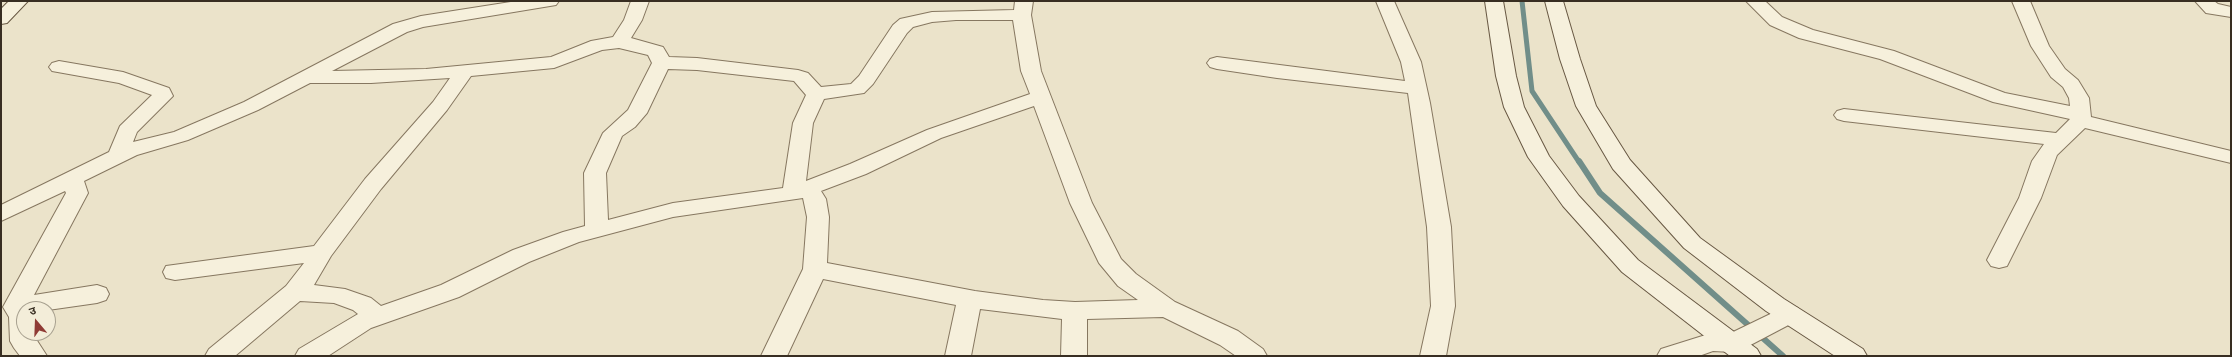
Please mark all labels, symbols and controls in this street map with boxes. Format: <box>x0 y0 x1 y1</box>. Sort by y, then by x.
north arrow <box>16 301 56 341</box>
text: उ <box>27 304 37 317</box>

